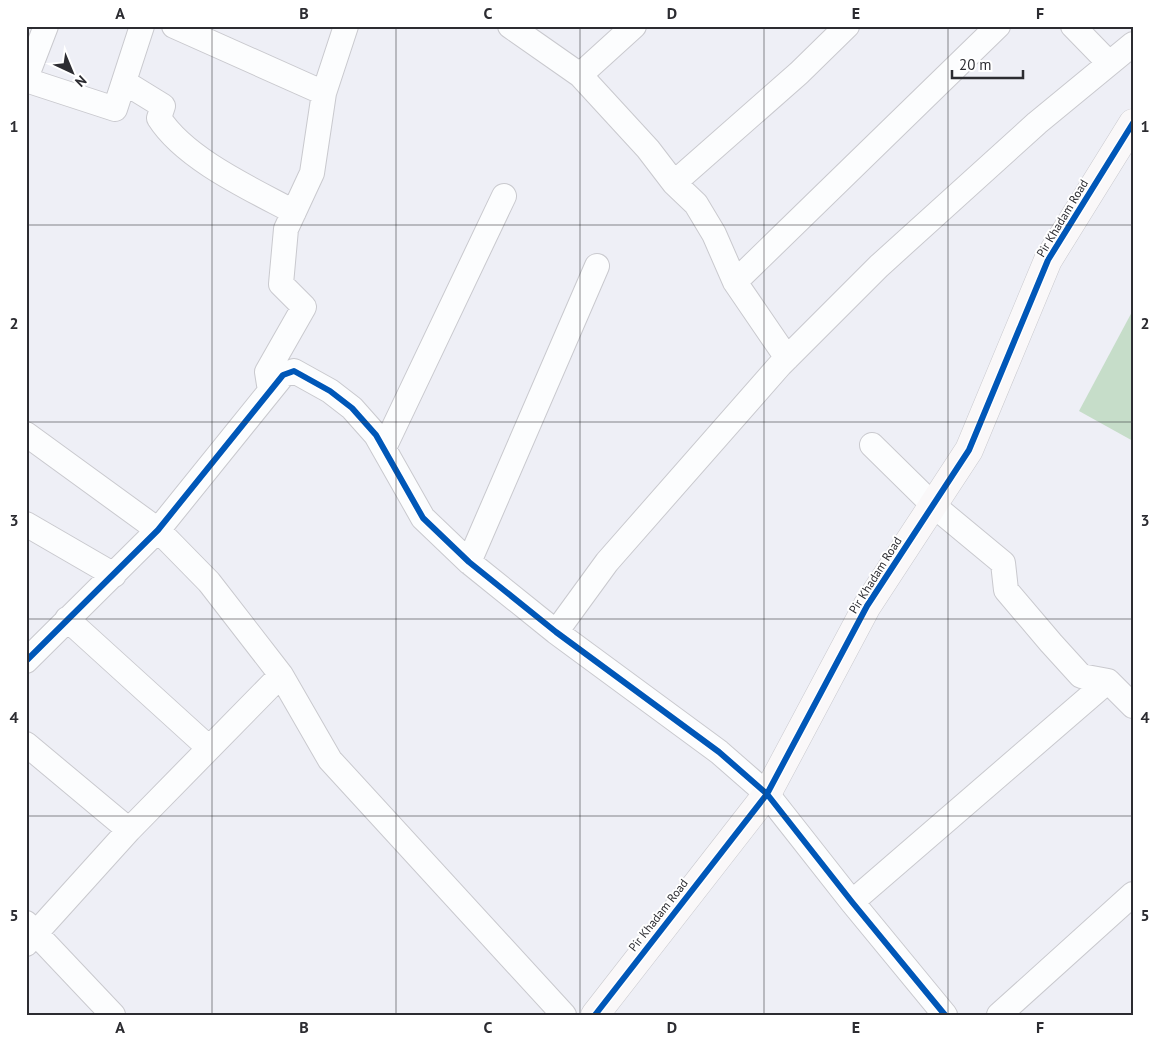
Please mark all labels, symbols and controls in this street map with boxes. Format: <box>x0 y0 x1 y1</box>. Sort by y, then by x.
text: A <box>115 3 125 23</box>
text: B <box>299 3 309 23</box>
text: C <box>484 3 493 23</box>
text: D <box>667 3 677 23</box>
text: E <box>852 3 860 23</box>
text: F <box>1036 3 1044 23</box>
north arrow <box>48 48 98 98</box>
scale bar <box>952 48 1023 80</box>
text: 20 m <box>959 55 992 74</box>
text: N <box>71 72 91 91</box>
text: 1 <box>9 116 19 136</box>
text: 1 <box>1140 116 1150 136</box>
street label: Pir Khadam Road <box>1033 177 1091 259</box>
text: 2 <box>9 313 19 333</box>
text: 2 <box>1140 313 1150 333</box>
text: 3 <box>9 510 19 530</box>
text: 3 <box>1140 510 1150 530</box>
street label: Pir Khadam Road <box>845 534 905 616</box>
text: 4 <box>9 707 19 727</box>
text: 4 <box>1140 707 1150 727</box>
street label: Pir Khadam Road <box>625 876 691 954</box>
text: 5 <box>9 905 19 925</box>
text: 5 <box>1140 905 1150 925</box>
text: A <box>115 1017 125 1037</box>
text: B <box>299 1017 309 1037</box>
text: C <box>484 1017 493 1037</box>
text: D <box>667 1017 677 1037</box>
text: E <box>852 1017 860 1037</box>
text: F <box>1036 1017 1044 1037</box>

